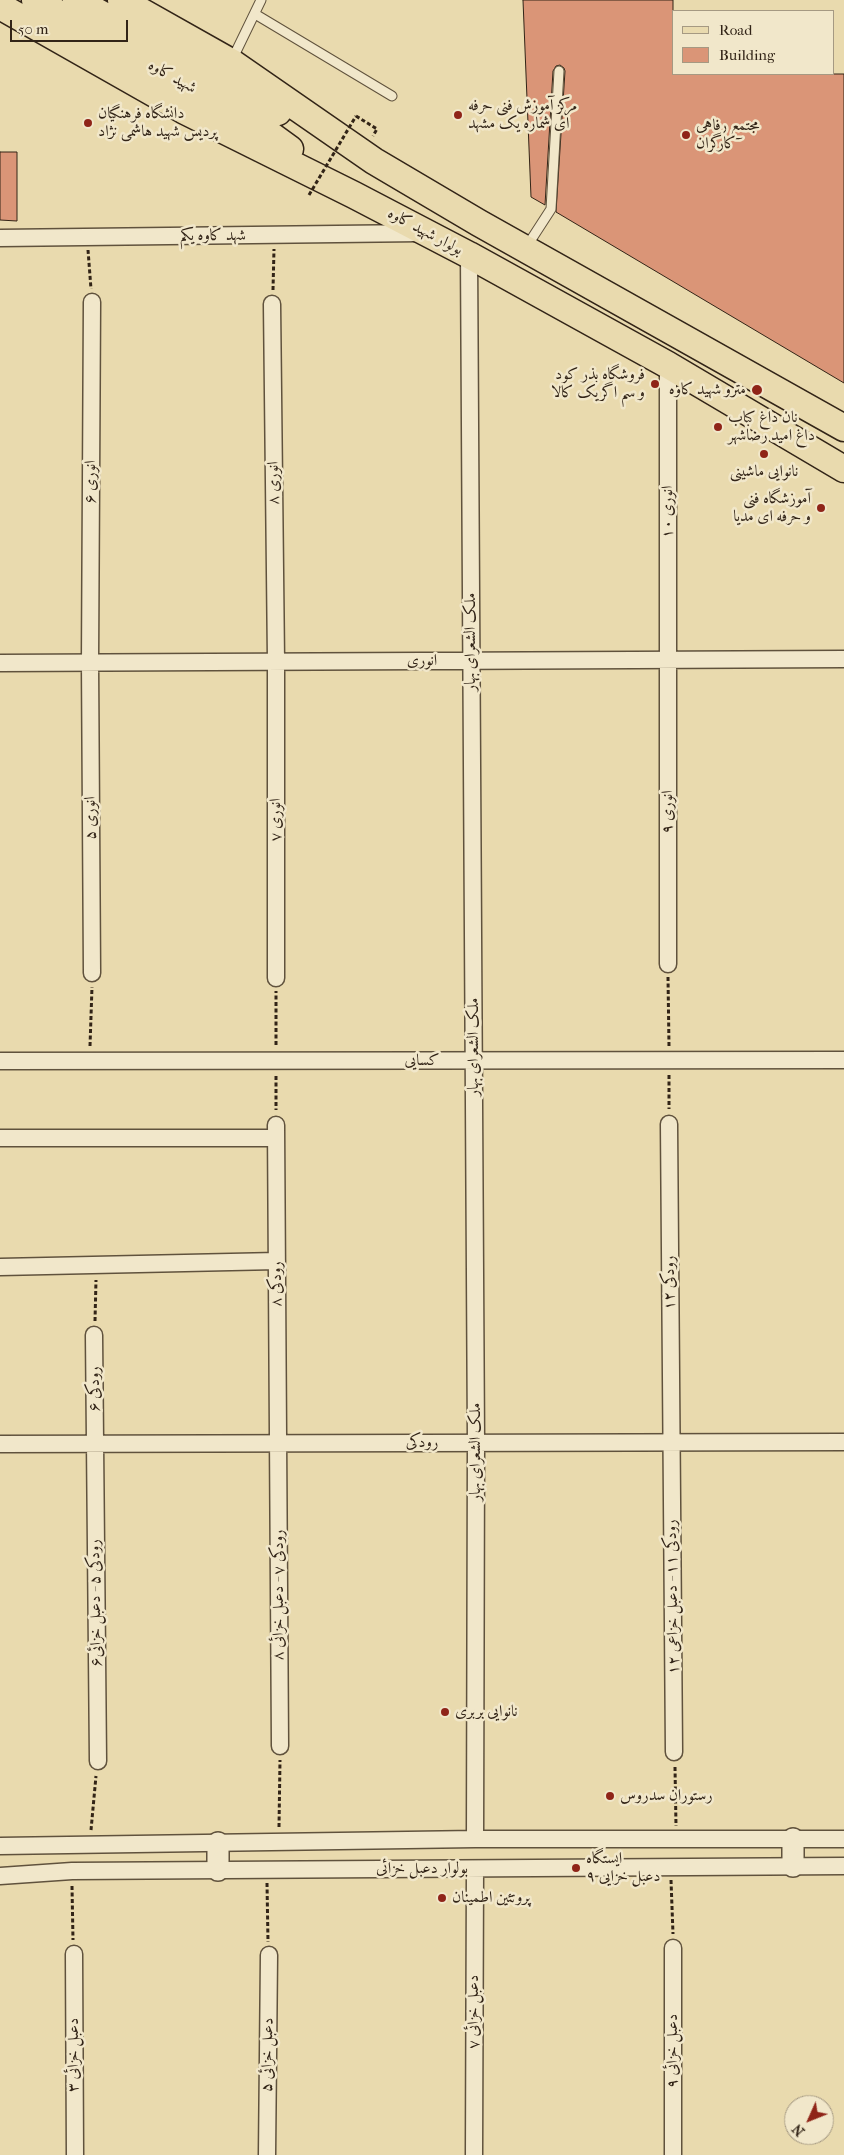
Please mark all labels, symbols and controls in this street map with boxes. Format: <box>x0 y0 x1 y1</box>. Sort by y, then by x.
scale bar <box>12 10 130 42</box>
legend <box>672 10 834 75</box>
text: 50 m <box>18 20 48 38</box>
text: Road <box>719 21 752 39</box>
text: Building <box>719 46 775 64</box>
street label: شهید کاوه <box>144 56 200 98</box>
place label: مرکز آموزش فنی حرفه ای شماره یک مشهد <box>468 96 577 134</box>
place label: دانشگاه فرهنگیان پردیس شهید هاشمی نژاد <box>98 104 217 142</box>
marker: مرکز آموزش فنی حرفه ای شماره یک مشهد <box>452 109 464 121</box>
place label: مجتمع رفاهی کارگران <box>696 116 760 154</box>
marker: دانشگاه فرهنگیان پردیس شهید هاشمی نژاد <box>82 117 94 129</box>
marker: مجتمع رفاهی کارگران <box>680 129 692 141</box>
street label: بولوار شهید کاوه <box>384 204 466 260</box>
street label: شهد کاوه یکم <box>180 226 246 246</box>
place label: فروشگاه بذر کود و سم اگریک کالا <box>551 365 645 403</box>
marker: فروشگاه بذر کود و سم اگریک کالا <box>649 378 661 390</box>
place label: مترو شهید کاوه <box>669 380 746 400</box>
marker: مترو شهید کاوه <box>750 383 764 397</box>
place label: نان داغ کباب داغ امید رضاشهر <box>728 408 815 446</box>
marker: نان داغ کباب داغ امید رضاشهر <box>712 421 724 433</box>
marker: نانوایی ماشینی <box>758 448 770 460</box>
street label: انوری ۶ <box>81 460 101 504</box>
street label: انوری ۸ <box>264 461 284 505</box>
place label: نانوایی ماشینی <box>730 462 798 482</box>
street label: انوری ۱۰ <box>658 486 678 538</box>
place label: آموزشگاه فنی و حرفه ای مدیا <box>733 489 811 527</box>
marker: آموزشگاه فنی و حرفه ای مدیا <box>815 502 827 514</box>
street label: ملک الشعرای بهار <box>461 593 481 691</box>
street label: انوری <box>407 651 437 671</box>
street label: انوری ۹ <box>658 790 678 834</box>
street label: انوری ۵ <box>81 796 101 840</box>
street label: انوری ۷ <box>266 798 286 842</box>
street label: ملک الشعرای بهار <box>464 998 484 1096</box>
street label: کسایی <box>404 1051 440 1071</box>
street label: رودکی ۱۲ <box>660 1256 680 1310</box>
street label: رودکی ۸ <box>267 1261 287 1307</box>
street label: رودکی ۶ <box>85 1366 105 1412</box>
street label: ملک الشعرای بهار <box>466 1403 486 1501</box>
street label: رودکی <box>406 1433 438 1453</box>
street label: رودکی ۱۱ - دعبل خزاعی ۱۲ <box>662 1519 684 1675</box>
street label: رودکی ۷ - دعبل خزائی ۸ <box>269 1530 289 1660</box>
street label: رودکی ۵ - دعبل خزائی۶ <box>85 1539 107 1667</box>
place label: نانوایی بربری <box>455 1702 518 1722</box>
marker: نانوایی بربری <box>439 1706 451 1718</box>
place label: رستوران سدروس <box>620 1786 713 1806</box>
marker: رستوران سدروس <box>604 1790 616 1802</box>
place label: ایستگاه دعبل خزایی ۹ <box>586 1849 661 1887</box>
street label: بولوار دعبل خزائی <box>376 1859 468 1879</box>
marker: ایستگاه دعبل خزایی ۹ <box>570 1862 582 1874</box>
place label: پروتئین اطمینان <box>452 1888 530 1908</box>
marker: پروتئین اطمینان <box>436 1892 448 1904</box>
street label: دعبل خزائی ۷ <box>464 1975 484 2049</box>
street label: دعبل خزائی ۹ <box>663 2014 683 2088</box>
street label: دعبل خزائی ۳ <box>64 2018 84 2092</box>
street label: دعبل خزائی ۵ <box>258 2018 278 2092</box>
north arrow <box>784 2095 834 2145</box>
text: N <box>789 2120 808 2140</box>

